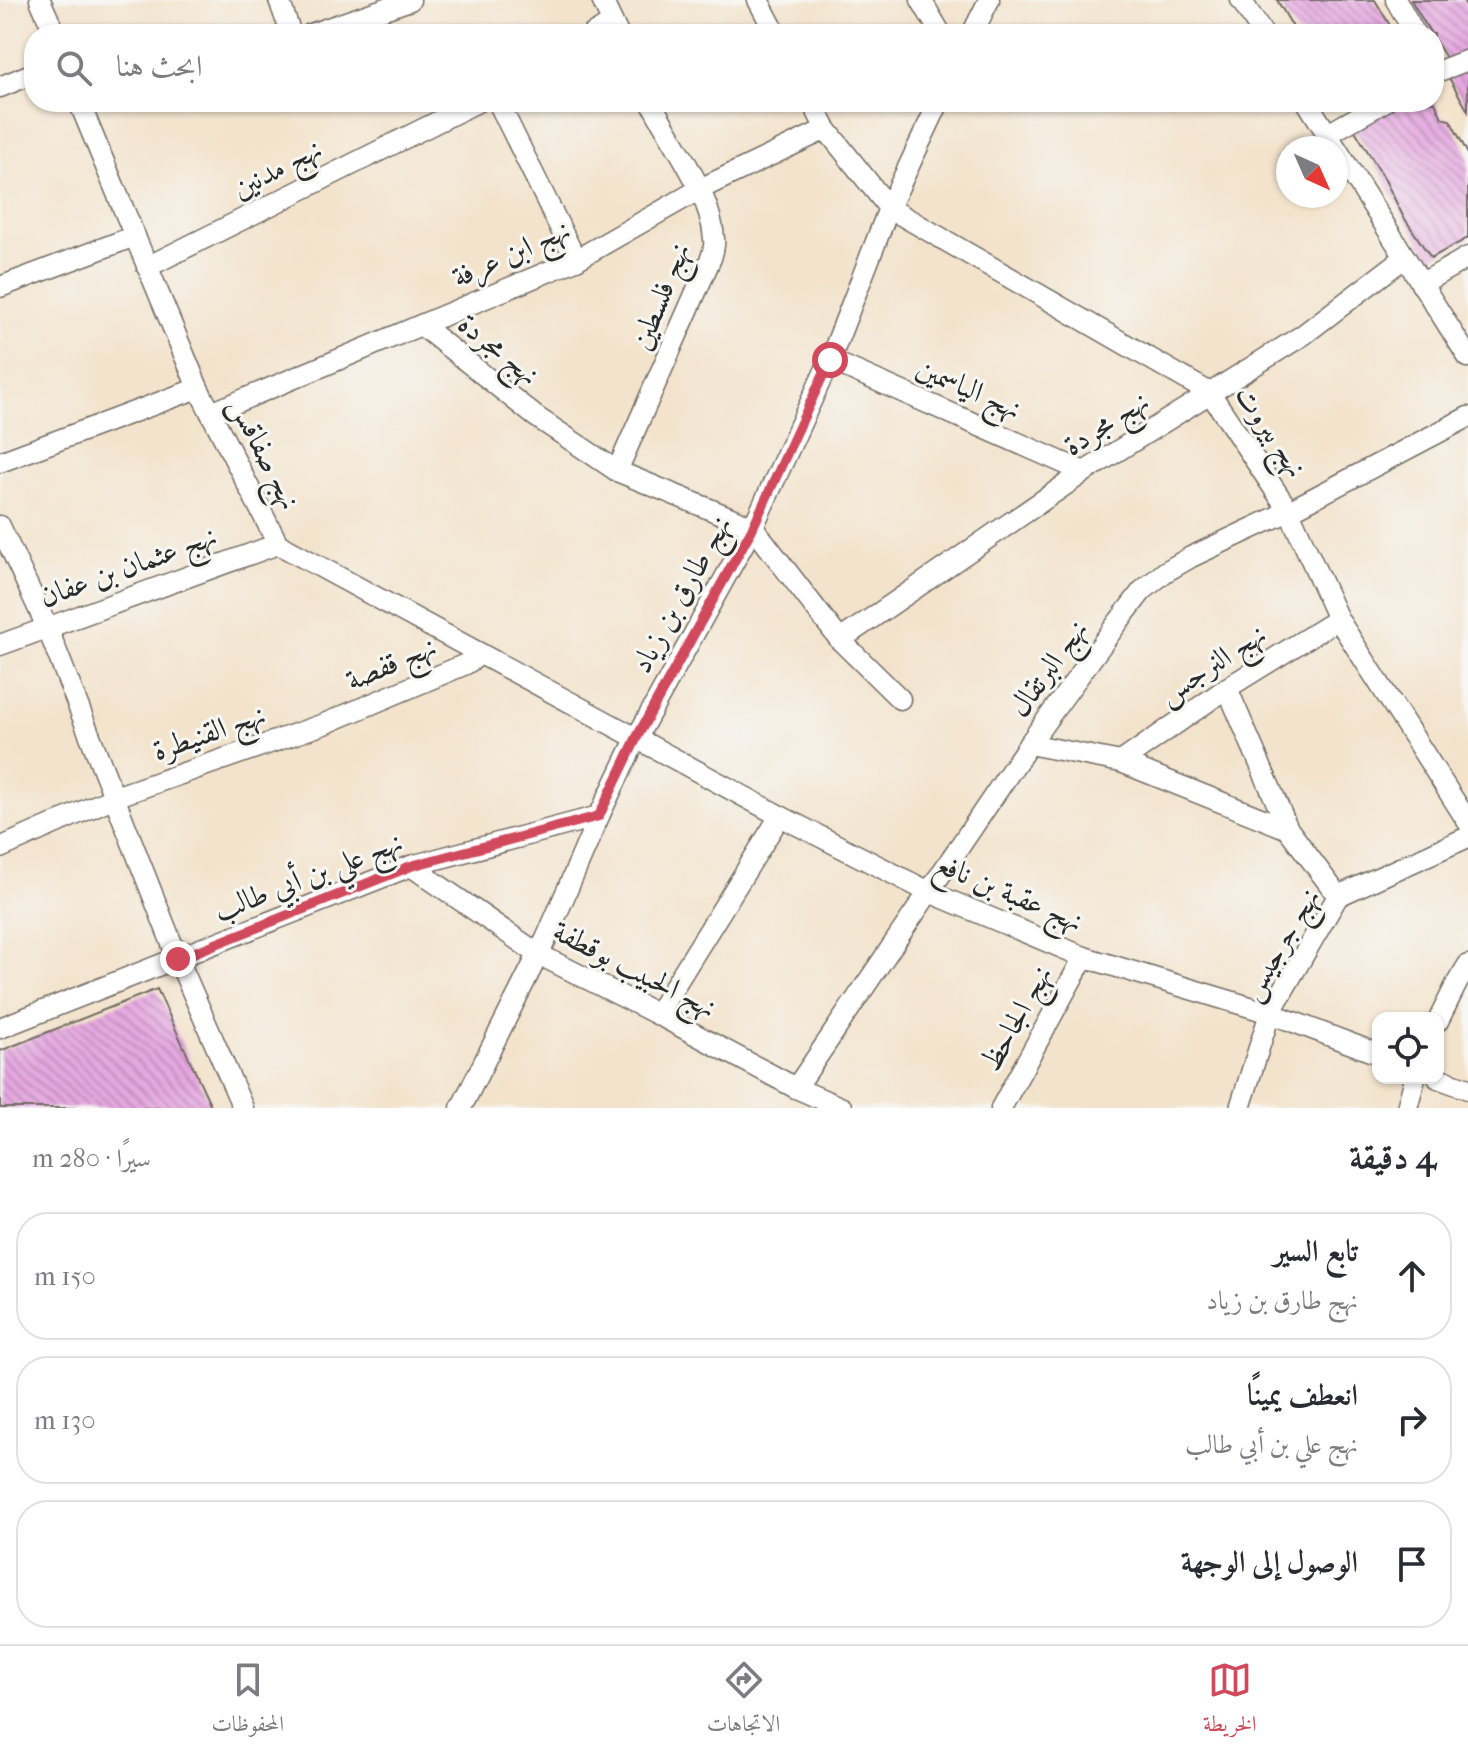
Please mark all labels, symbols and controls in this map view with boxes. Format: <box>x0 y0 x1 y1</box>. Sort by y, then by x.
search box <box>24 24 1444 112</box>
icon: search <box>52 46 96 90</box>
text: ابحث هنا <box>116 49 202 84</box>
street label: نهج مدنين <box>227 131 332 214</box>
north arrow <box>1276 136 1348 208</box>
street label: نهج ابن عرفة <box>447 212 579 303</box>
street label: نهج فلسطين <box>623 237 706 358</box>
street label: نهج مجردة <box>445 306 546 400</box>
route start <box>812 342 848 378</box>
street label: نهج الياسمين <box>907 350 1027 435</box>
street label: نهج بيروت <box>1220 379 1314 489</box>
street label: نهج مجردة <box>1057 384 1160 471</box>
street label: نهج صفاقس <box>213 391 308 520</box>
street label: نهج طارق بن زياد <box>624 509 747 684</box>
street label: نهج عثمان بن عفان <box>35 518 225 623</box>
street label: نهج البرتقال <box>1001 613 1103 729</box>
street label: نهج النرجس <box>1152 617 1278 720</box>
street label: نهج قفصة <box>341 629 445 706</box>
street label: نهج القنيطرة <box>148 697 273 777</box>
street label: نهج علي بن أبي طالب <box>207 821 412 939</box>
street label: نهج عقبة بن نافع <box>926 846 1088 948</box>
street label: نهج جرجيس <box>1233 881 1336 1012</box>
street label: نهج الحبيب بوقطفة <box>543 913 722 1034</box>
route end <box>160 941 196 977</box>
street label: نهج الجاحظ <box>973 959 1068 1082</box>
map controls <box>1372 1012 1444 1084</box>
button: locate <box>1372 1012 1444 1084</box>
text: 4 دقيقة <box>1349 1137 1436 1177</box>
text: سيرًا · 280 m <box>32 1143 151 1174</box>
text: تابع السير <box>1273 1234 1358 1269</box>
icon: ahead <box>1390 1254 1434 1298</box>
text: 150 m <box>34 1261 96 1292</box>
text: نهج طارق بن زياد <box>1206 1285 1358 1316</box>
text: انعطف يمينًا <box>1247 1378 1358 1413</box>
icon: right <box>1390 1398 1434 1442</box>
text: 130 m <box>34 1405 96 1436</box>
text: نهج علي بن أبي طالب <box>1185 1429 1358 1460</box>
icon: arrive <box>1390 1542 1434 1586</box>
text: الوصول إلى الوجهة <box>1181 1545 1358 1580</box>
tab: المحفوظات <box>211 1658 284 1745</box>
tab: الاتجاهات <box>707 1658 780 1745</box>
tab: الخريطة <box>1203 1658 1257 1745</box>

